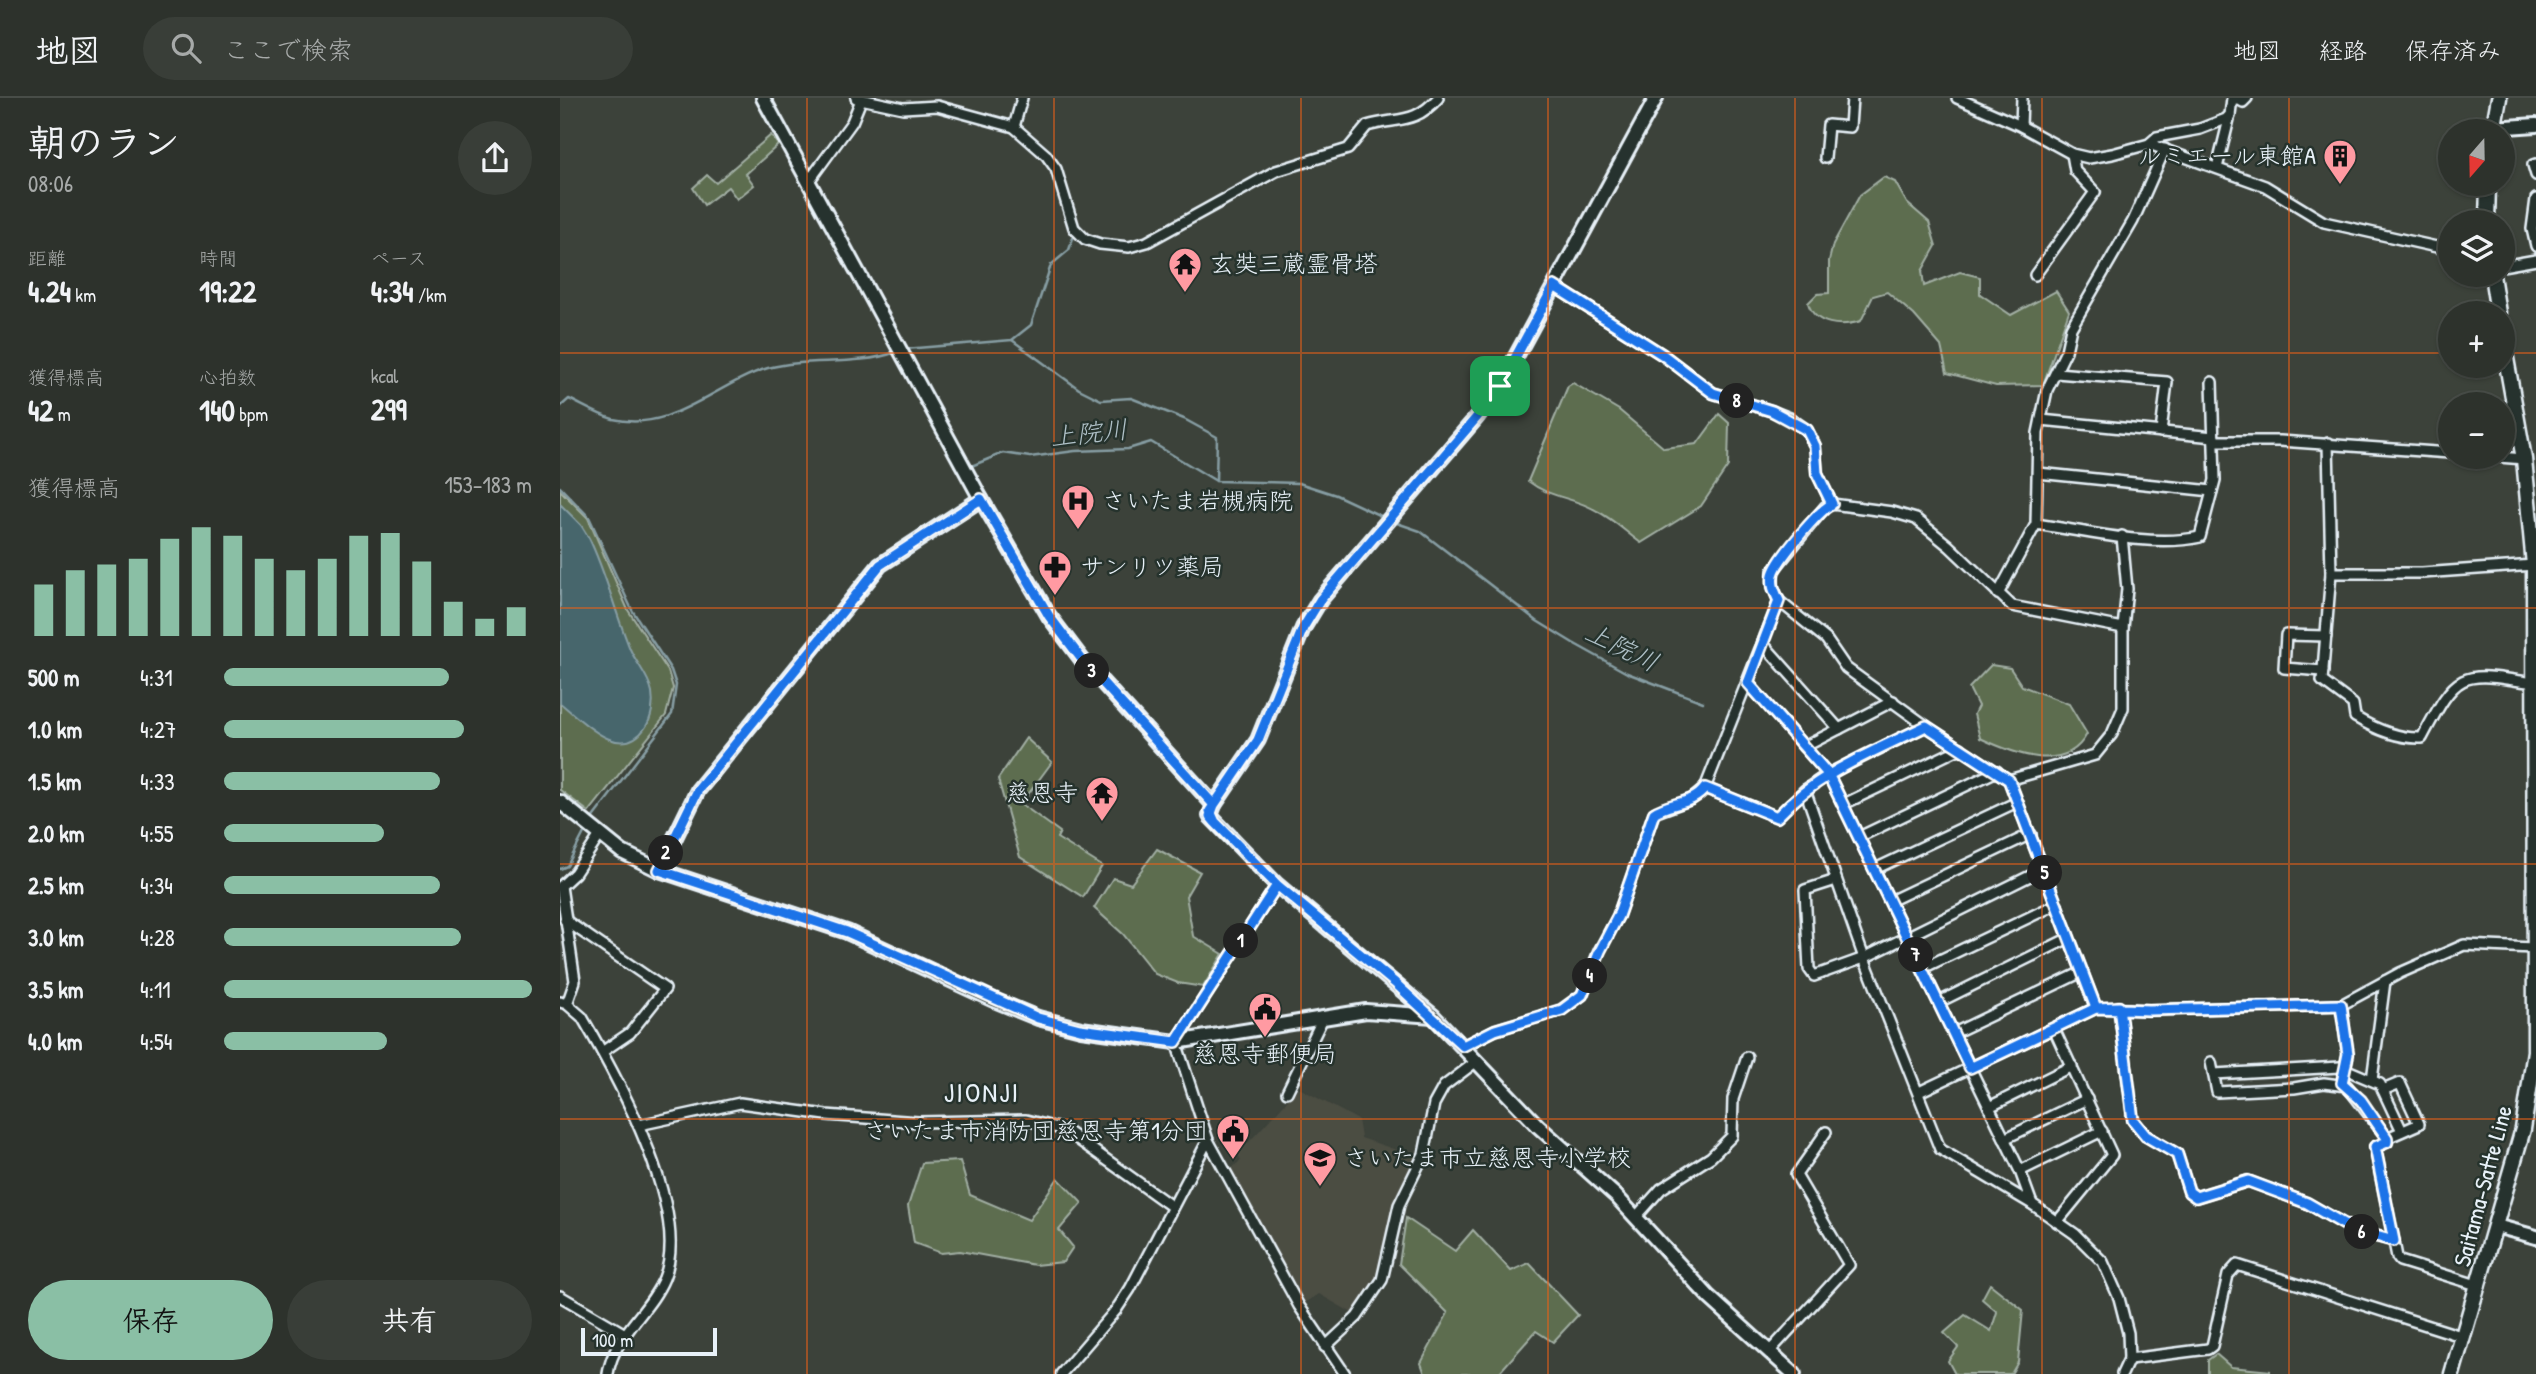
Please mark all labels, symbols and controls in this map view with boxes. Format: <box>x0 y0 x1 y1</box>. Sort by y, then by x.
search box <box>143 17 633 80</box>
text: 地図 <box>35 28 101 72</box>
icon: search <box>167 29 205 67</box>
text: ここで検索 <box>223 32 353 67</box>
text: 地図 <box>2233 34 2281 66</box>
text: 経路 <box>2319 34 2367 66</box>
text: 保存済み <box>2405 34 2501 66</box>
text: 朝のラン <box>28 116 180 168</box>
north arrow <box>2438 119 2515 196</box>
map controls <box>2438 119 2515 469</box>
button: share <box>458 121 532 195</box>
building icon: ルミエール東館A <box>2321 137 2359 186</box>
place label: ルミエール東館A <box>2138 139 2316 171</box>
text: 08:06 <box>28 168 73 199</box>
button: layers <box>2438 210 2515 287</box>
text: 距離 <box>28 245 66 271</box>
text: 時間 <box>199 245 237 271</box>
text: ペース <box>371 245 427 271</box>
temple icon: 玄奘三蔵霊骨塔 <box>1166 245 1204 294</box>
place label: 玄奘三蔵霊骨塔 <box>1210 247 1378 279</box>
text: 4.24 <box>28 271 71 311</box>
text: 19:22 <box>199 271 256 311</box>
text: 4:34 <box>371 271 414 311</box>
text: km <box>71 282 96 308</box>
text: /km <box>414 282 447 308</box>
button: + <box>2438 301 2515 378</box>
pin <box>1470 356 1530 416</box>
text: kcal <box>371 363 398 389</box>
text: 獲得標高 <box>28 364 104 390</box>
text: 心拍数 <box>199 364 256 390</box>
icon: arrive <box>1481 367 1519 405</box>
pin: 8 <box>1720 384 1754 418</box>
text: 8 <box>1732 387 1741 413</box>
text: 299 <box>371 389 407 429</box>
text: 42 <box>28 390 53 430</box>
text: 140 <box>199 390 235 430</box>
button: − <box>2438 392 2515 469</box>
text: m <box>53 401 71 427</box>
text: bpm <box>235 401 268 427</box>
water label: 上院川 <box>1048 411 1130 454</box>
text: 153–183 m <box>444 469 532 500</box>
text: 獲得標高 <box>28 472 120 503</box>
hospital icon: さいたま岩槻病院 <box>1059 482 1097 531</box>
place label: さいたま岩槻病院 <box>1102 484 1293 516</box>
pharmacy icon: サンリツ薬局 <box>1036 548 1074 597</box>
place label: サンリツ薬局 <box>1080 550 1224 582</box>
water label: 上院川 <box>1579 614 1665 679</box>
pin: 3 <box>1074 654 1110 688</box>
text: 3 <box>1087 657 1096 683</box>
text: 500 m <box>28 662 79 693</box>
text: 4:31 <box>140 662 173 693</box>
text: 1.0 km <box>28 714 82 745</box>
text: 4:27 <box>140 714 176 745</box>
text: 1.5 km <box>28 766 81 797</box>
text: 4:33 <box>140 766 175 797</box>
temple icon: 慈恩寺 <box>1083 774 1121 823</box>
place label: 慈恩寺 <box>1006 776 1078 808</box>
text: 2.0 km <box>28 818 84 849</box>
text: 4:55 <box>140 818 173 849</box>
pin: 2 <box>648 836 684 870</box>
text: 2 <box>661 839 670 865</box>
pin: 5 <box>2028 856 2062 890</box>
text: 5 <box>2040 859 2049 885</box>
text: 2.5 km <box>28 870 84 901</box>
text: 4:34 <box>140 870 173 901</box>
text: 3.0 km <box>28 922 84 953</box>
text: 4:28 <box>140 922 175 953</box>
pin: 1 <box>1224 924 1258 958</box>
text: 1 <box>1237 927 1244 953</box>
pin: 7 <box>1898 938 1934 972</box>
text: 7 <box>1911 941 1920 967</box>
pin: 4 <box>1572 958 1608 994</box>
text: 4 <box>1586 962 1593 988</box>
text: 3.5 km <box>28 974 83 1005</box>
text: 4:11 <box>140 974 171 1005</box>
public building icon: 慈恩寺郵便局 <box>1246 990 1284 1039</box>
text: 4.0 km <box>28 1026 82 1057</box>
text: 4:54 <box>140 1026 172 1057</box>
place label: 慈恩寺郵便局 <box>1193 1037 1337 1069</box>
district label: JIONJI <box>944 1073 1020 1111</box>
street label: Saitama-Satte Line <box>2445 1101 2519 1270</box>
public building icon: さいたま市消防団慈恩寺第1分団 <box>1214 1112 1252 1161</box>
place label: さいたま市消防団慈恩寺第1分団 <box>864 1114 1208 1146</box>
school or university icon: さいたま市立慈恩寺小学校 <box>1301 1139 1339 1188</box>
place label: さいたま市立慈恩寺小学校 <box>1344 1141 1631 1173</box>
pin: 6 <box>2344 1214 2380 1250</box>
text: 6 <box>2358 1218 2365 1244</box>
button: 保存 <box>28 1280 273 1360</box>
button: 共有 <box>287 1280 532 1360</box>
scale bar <box>581 1325 718 1357</box>
text: 100 m <box>592 1327 633 1353</box>

